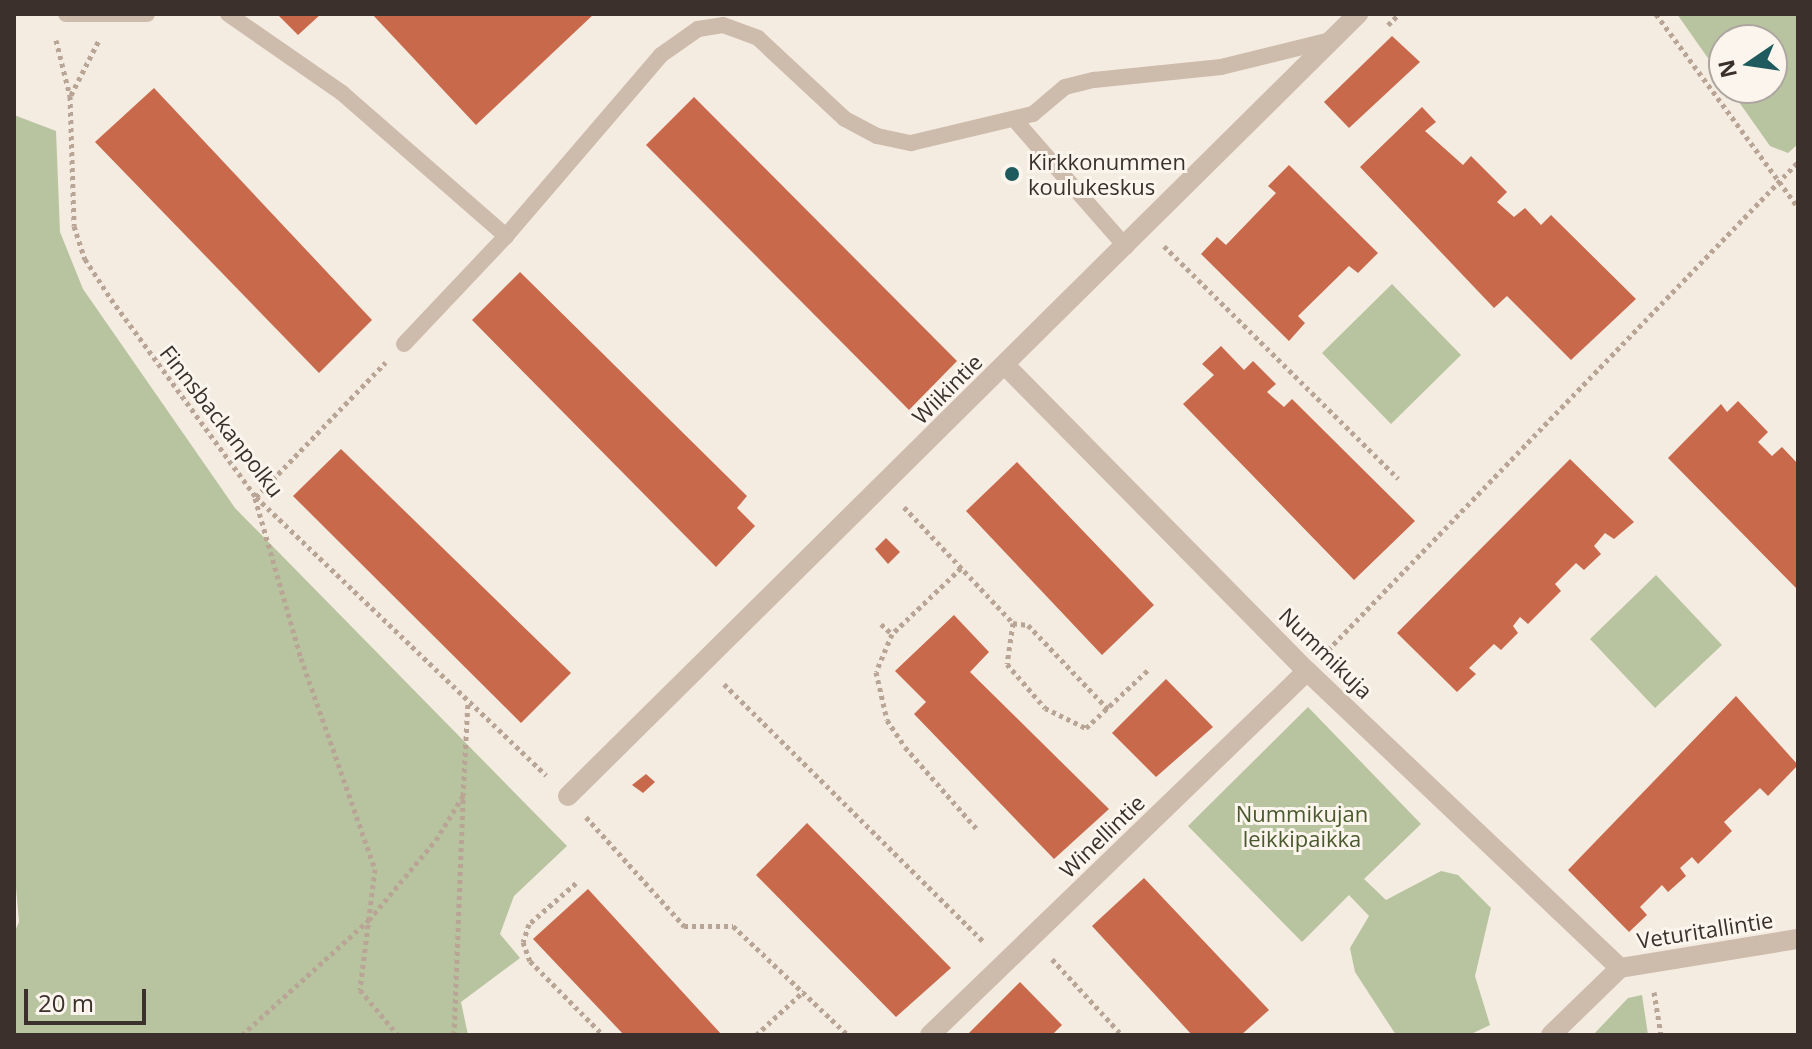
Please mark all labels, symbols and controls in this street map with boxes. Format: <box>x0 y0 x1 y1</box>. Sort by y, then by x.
north arrow <box>1708 24 1788 104</box>
text: N <box>1710 57 1743 81</box>
place label: Kirkkonummen koulukeskus <box>1028 148 1186 200</box>
marker: Kirkkonummen koulukeskus <box>1003 165 1021 183</box>
street label: Finnsbackanpolku <box>155 340 289 502</box>
street label: Wiikintie <box>907 349 987 429</box>
street label: Nummikuja <box>1274 602 1378 704</box>
street label: Winellintie <box>1054 789 1150 883</box>
park label: Nummikujan leikkipaikka <box>1236 800 1368 852</box>
street label: Veturitallintie <box>1635 906 1775 954</box>
scale bar <box>28 973 150 1023</box>
text: 20 m <box>38 986 94 1019</box>

